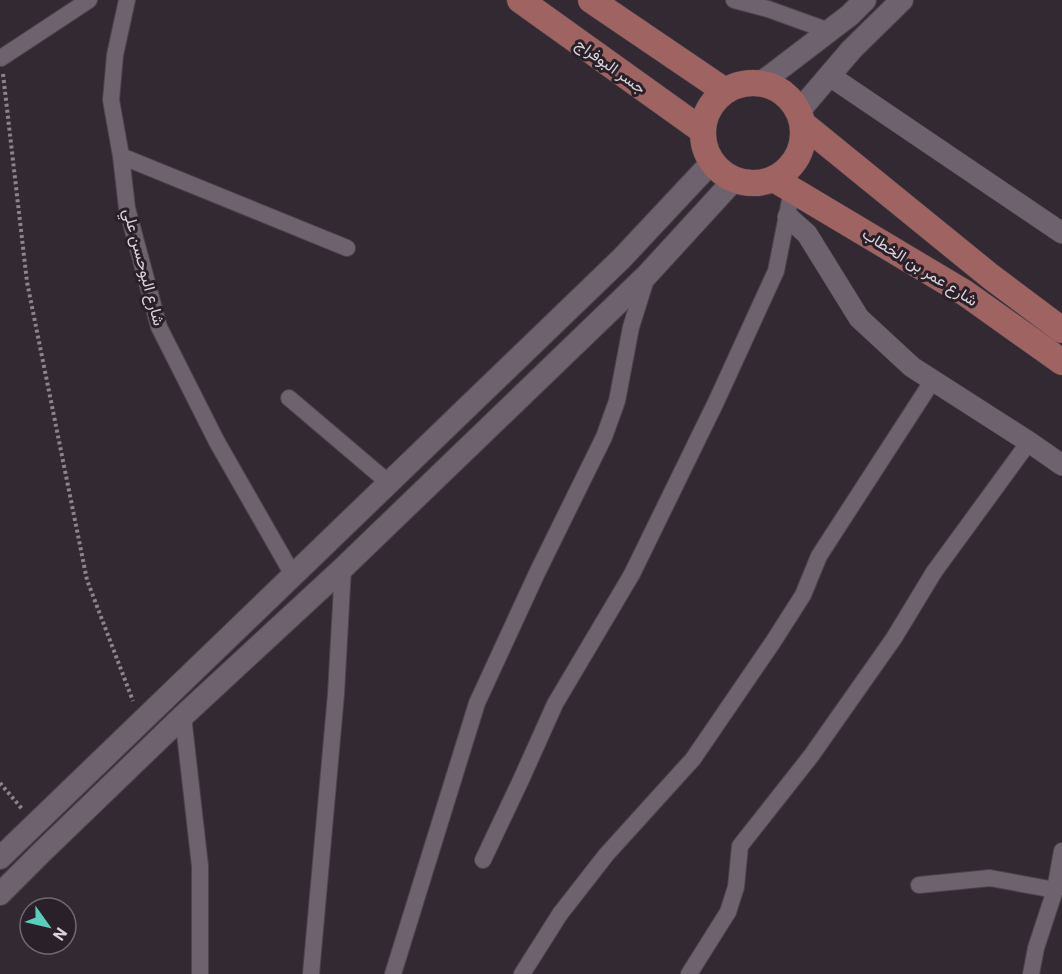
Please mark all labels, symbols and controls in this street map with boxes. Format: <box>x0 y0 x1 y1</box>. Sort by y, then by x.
street label: جسر البوفراج <box>571 34 650 100</box>
street label: شارع البوحسن علي <box>115 206 169 329</box>
street label: شارع عمر بن الخطاب <box>858 224 981 312</box>
north arrow <box>18 896 78 956</box>
text: N <box>49 924 71 944</box>

